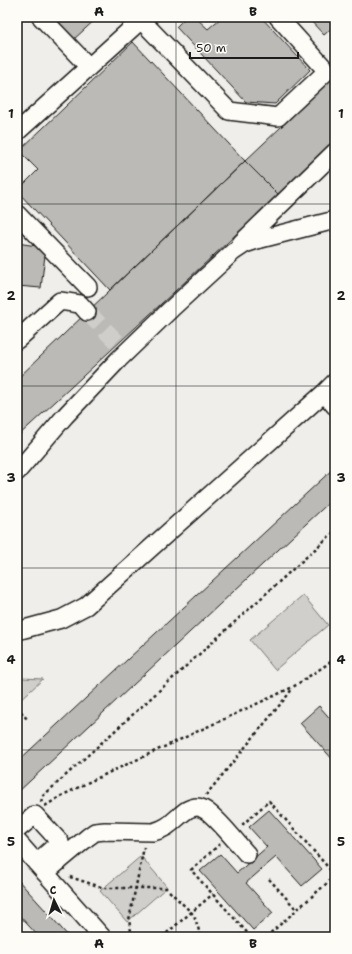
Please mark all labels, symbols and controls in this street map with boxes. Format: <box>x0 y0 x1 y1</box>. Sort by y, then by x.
text: A <box>94 3 104 20</box>
text: B <box>249 3 257 20</box>
scale bar <box>190 34 298 60</box>
text: 50 m <box>196 40 226 56</box>
text: 1 <box>8 105 14 122</box>
text: 1 <box>338 105 344 122</box>
text: 2 <box>6 287 16 304</box>
text: 2 <box>336 287 346 304</box>
text: 3 <box>6 469 16 486</box>
text: 3 <box>336 469 346 486</box>
text: 4 <box>6 651 16 668</box>
text: 4 <box>336 651 346 668</box>
text: 5 <box>7 833 15 850</box>
text: 5 <box>337 833 345 850</box>
north arrow <box>34 880 74 920</box>
text: С <box>49 883 57 898</box>
text: A <box>94 935 104 952</box>
text: B <box>249 935 257 952</box>

